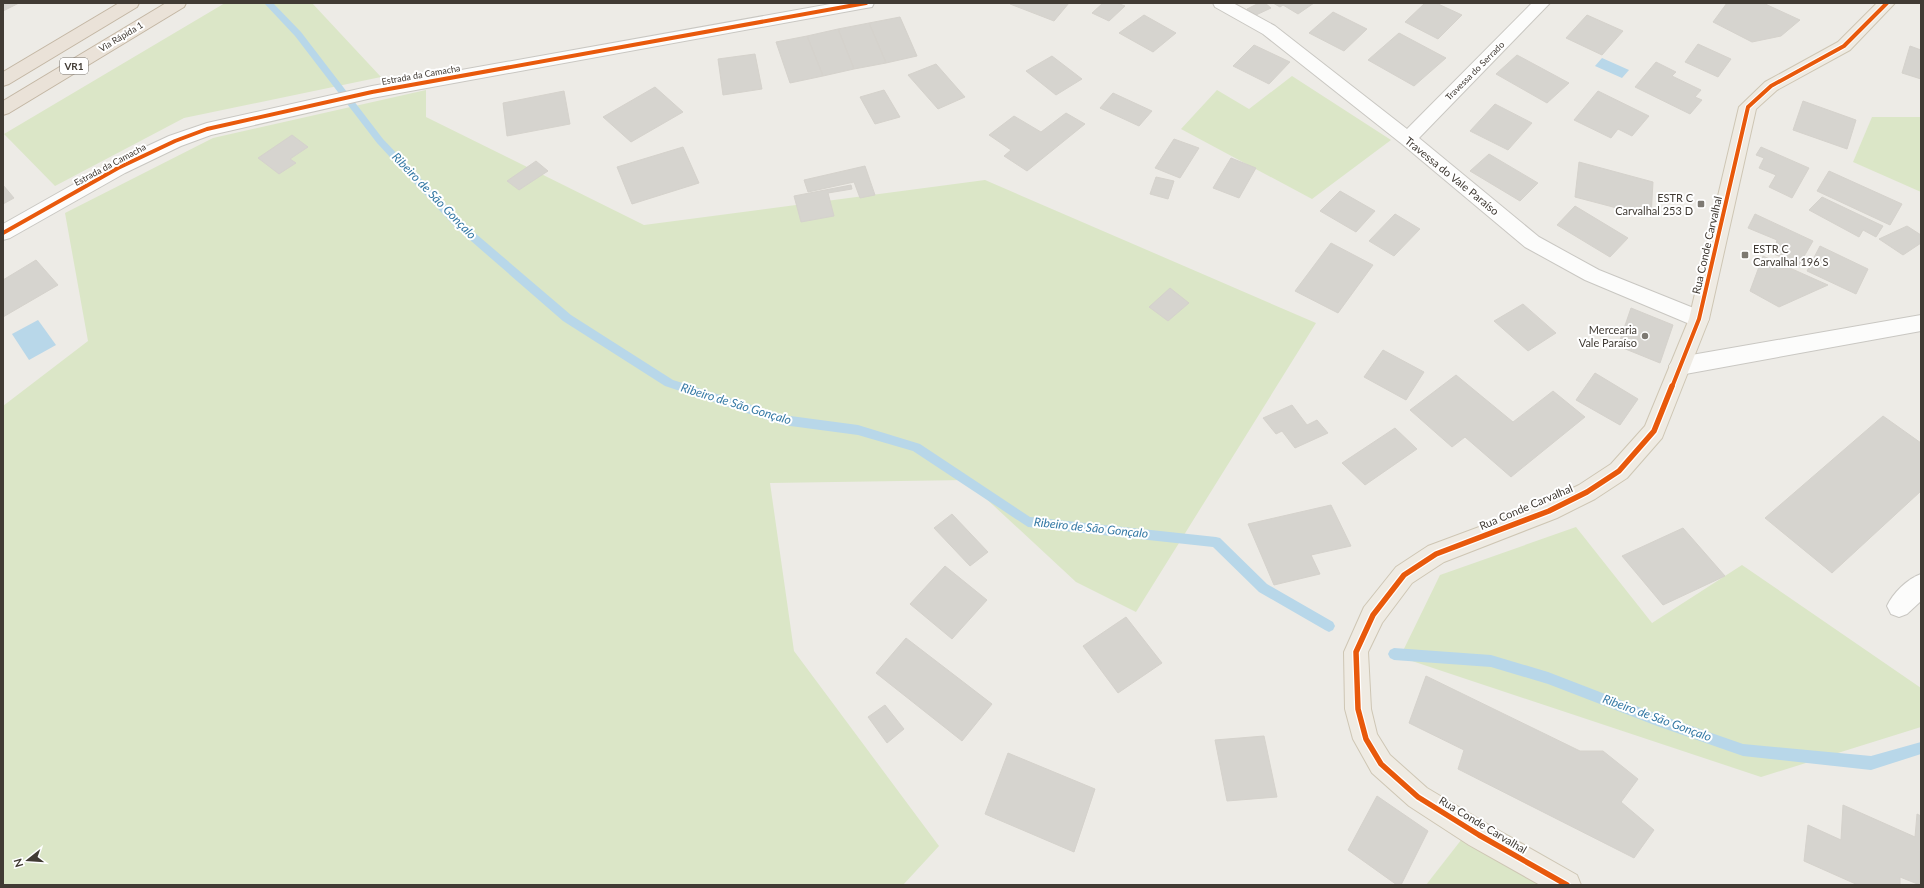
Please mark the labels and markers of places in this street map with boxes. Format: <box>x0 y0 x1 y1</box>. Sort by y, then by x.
place label: ESTR C Carvalhal 253 D <box>1615 191 1694 217</box>
marker: ESTR C Carvalhal 253 D <box>1696 199 1706 209</box>
place label: ESTR C Carvalhal 196 S <box>1753 242 1828 268</box>
marker: ESTR C Carvalhal 196 S <box>1740 250 1750 260</box>
place label: Mercearia Vale Paraíso <box>1579 323 1637 349</box>
marker: Mercearia Vale Paraíso <box>1640 331 1650 341</box>

